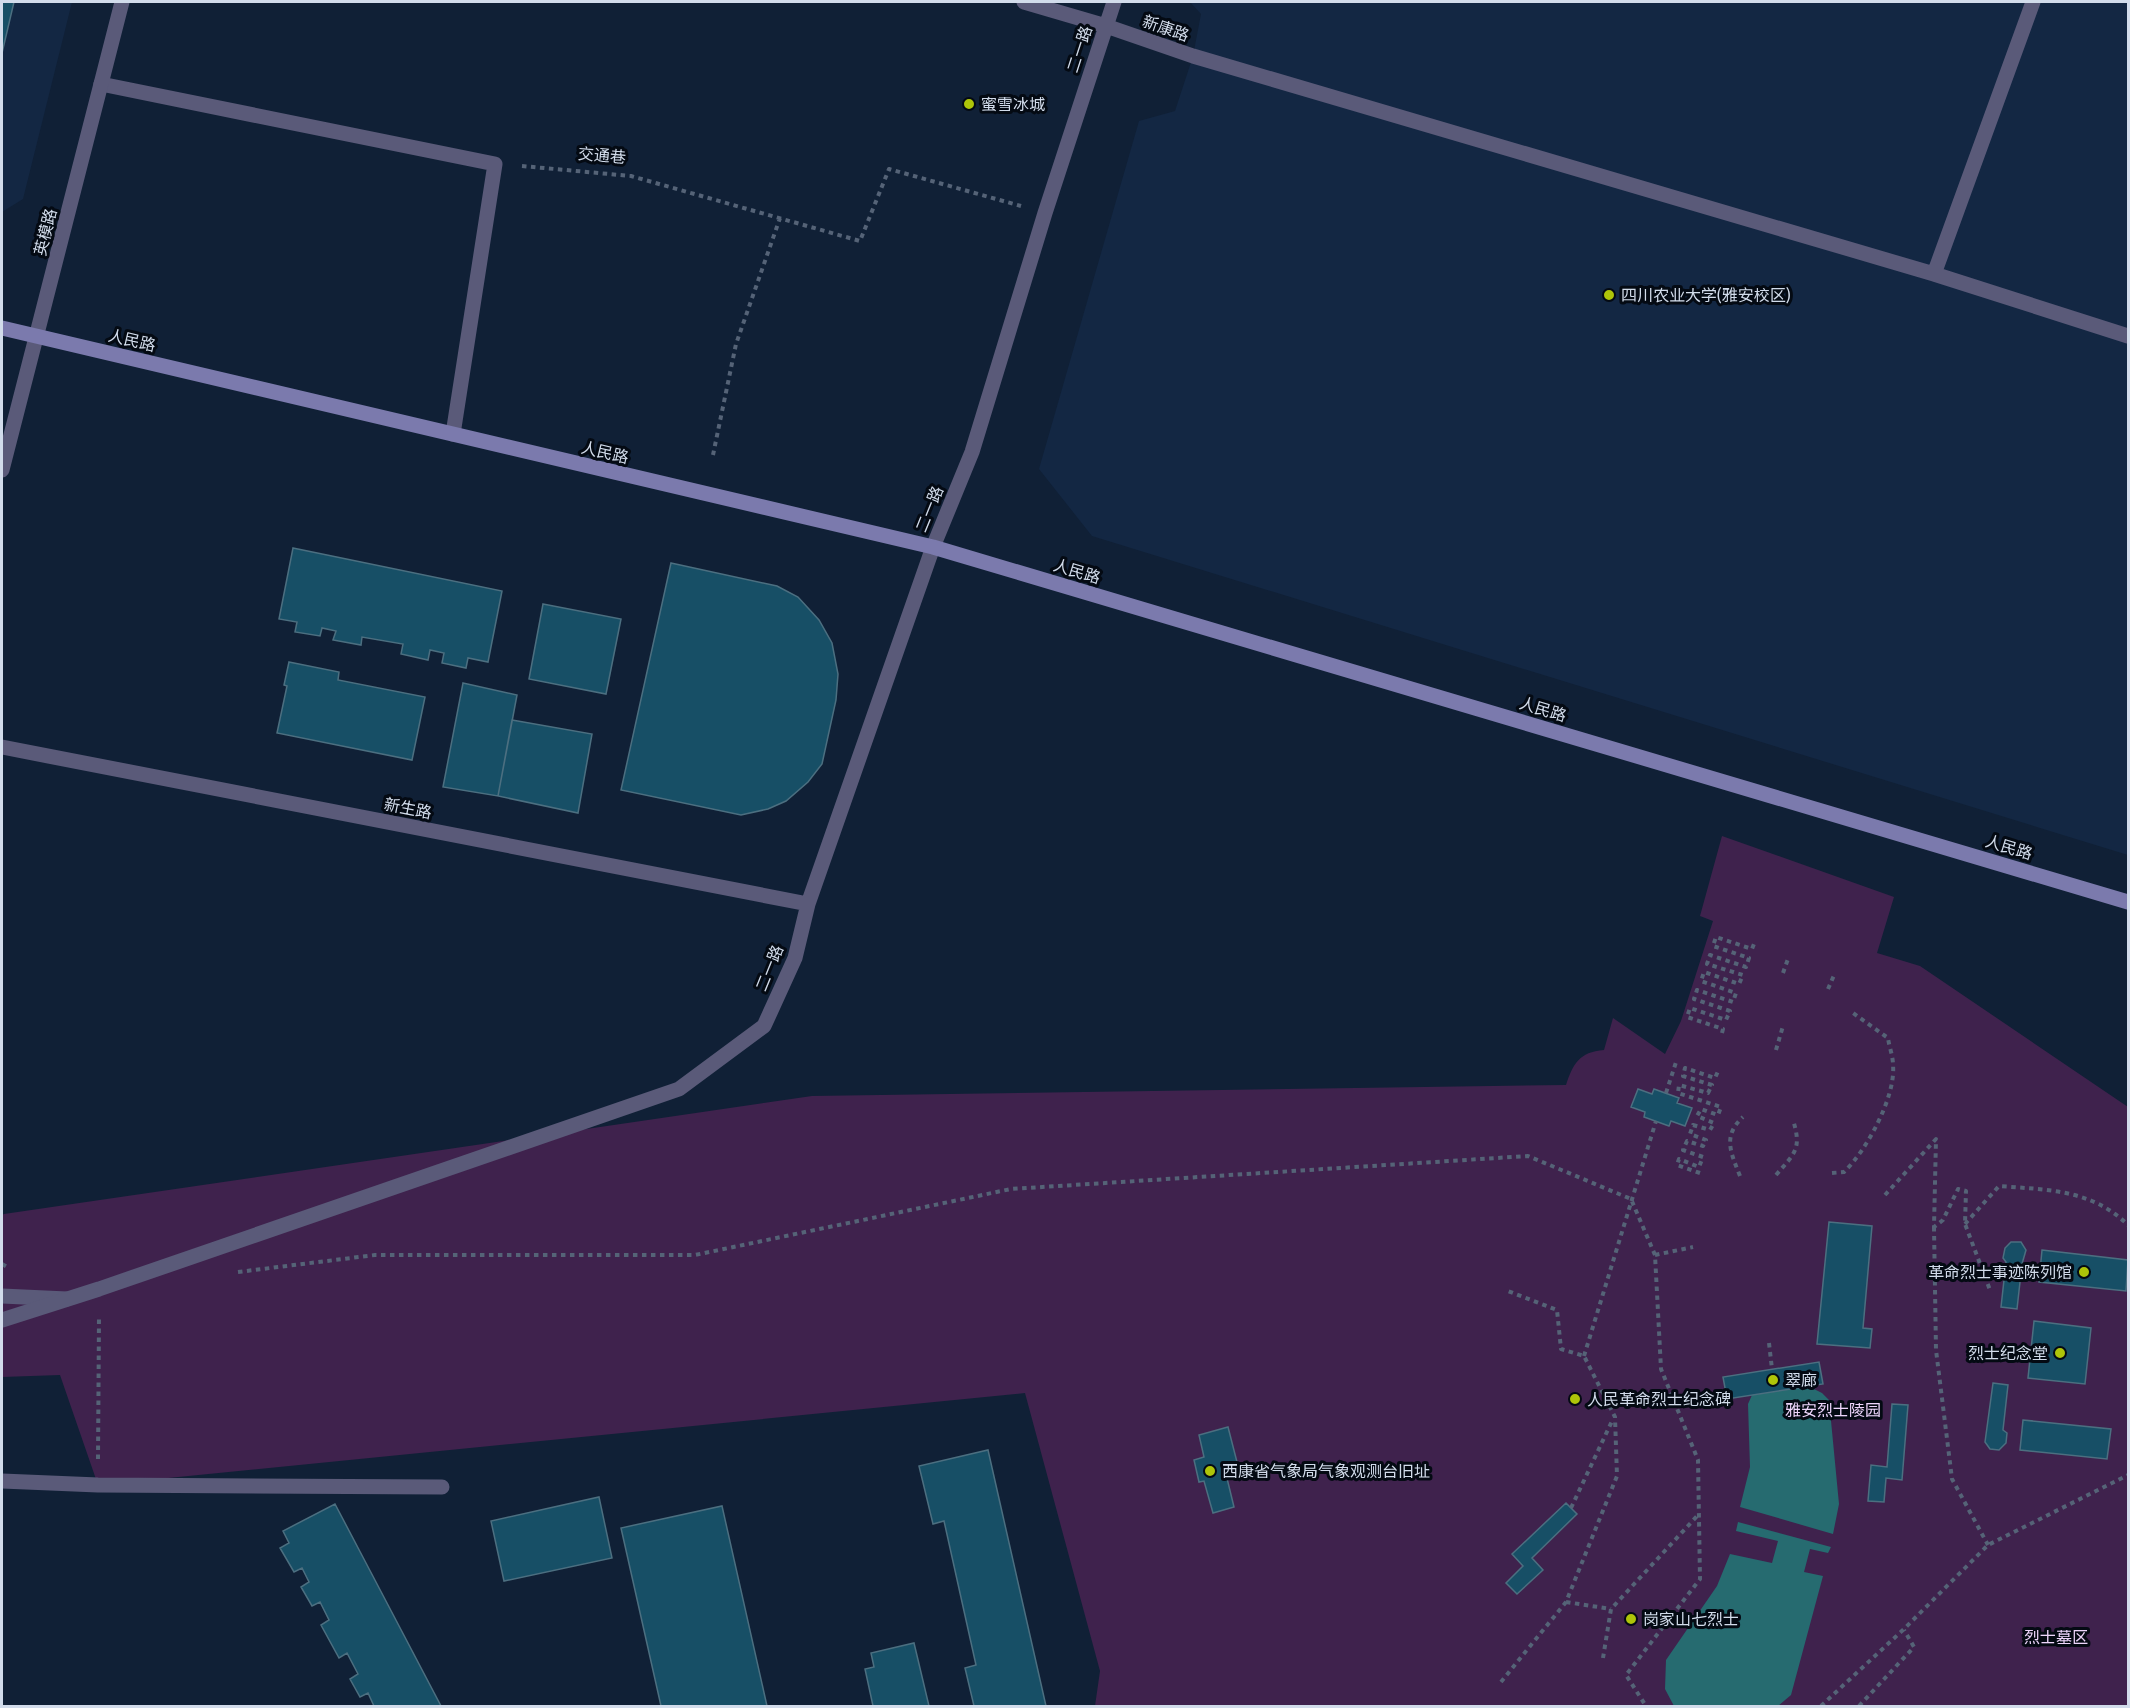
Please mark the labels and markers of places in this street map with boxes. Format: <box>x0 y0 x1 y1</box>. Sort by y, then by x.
place label: 蜜雪冰城 <box>981 95 1045 114</box>
marker: 蜜雪冰城 <box>962 97 976 111</box>
place label: 四川农业大学(雅安校区) <box>1621 286 1791 305</box>
marker: 四川农业大学(雅安校区) <box>1602 288 1616 302</box>
place label: 革命烈士事迹陈列馆 <box>1928 1263 2072 1282</box>
marker: 革命烈士事迹陈列馆 <box>2077 1265 2091 1279</box>
place label: 烈士纪念堂 <box>1968 1344 2048 1363</box>
marker: 烈士纪念堂 <box>2053 1346 2067 1360</box>
place label: 翠廊 <box>1785 1371 1817 1390</box>
marker: 翠廊 <box>1766 1373 1780 1387</box>
place label: 人民革命烈士纪念碑 <box>1587 1390 1731 1409</box>
marker: 人民革命烈士纪念碑 <box>1568 1392 1582 1406</box>
place label: 西康省气象局气象观测台旧址 <box>1222 1462 1430 1481</box>
marker: 西康省气象局气象观测台旧址 <box>1203 1464 1217 1478</box>
place label: 岗家山七烈士 <box>1643 1610 1739 1629</box>
marker: 岗家山七烈士 <box>1624 1612 1638 1626</box>

